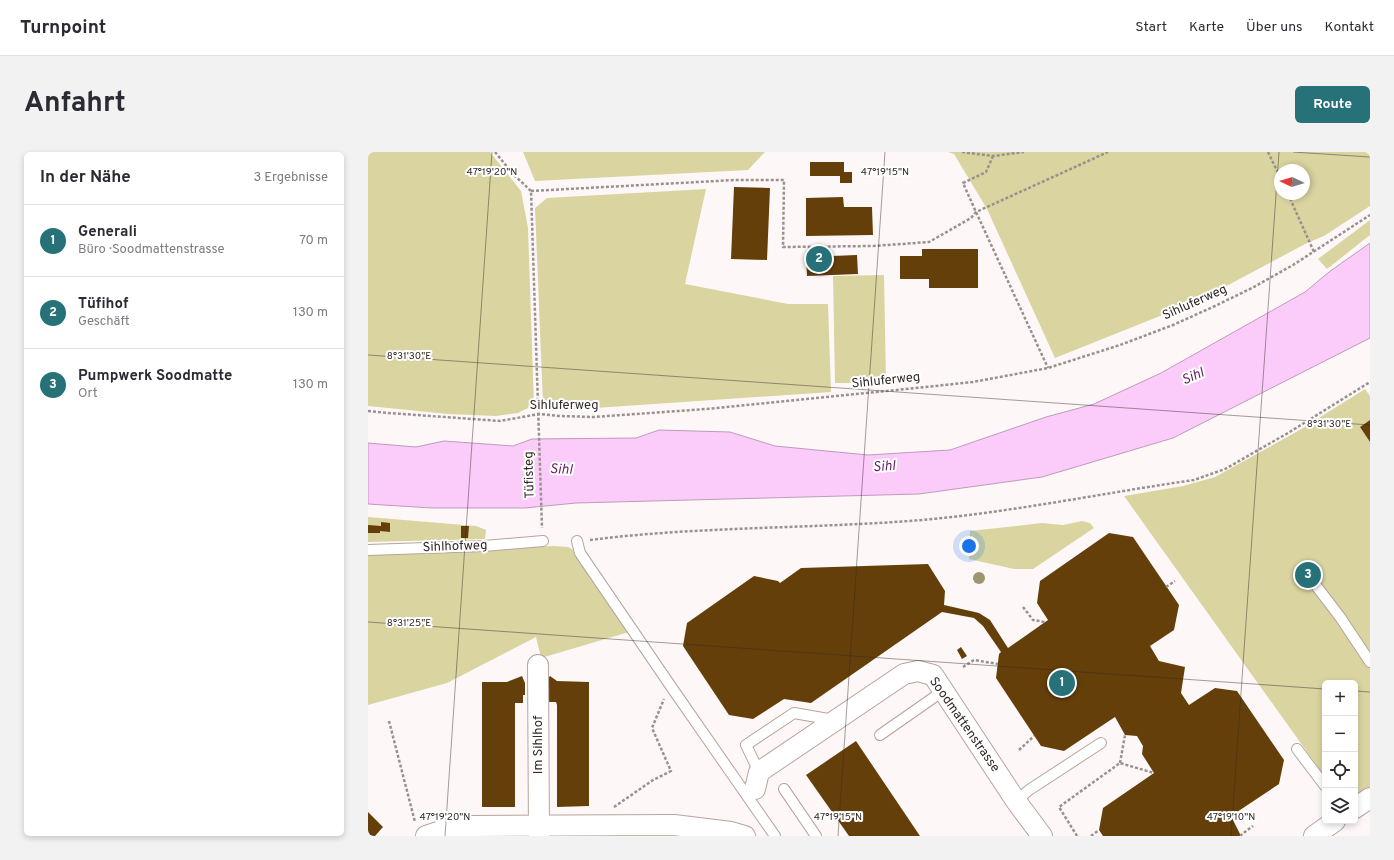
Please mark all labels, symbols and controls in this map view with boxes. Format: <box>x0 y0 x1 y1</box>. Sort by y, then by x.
text: Turnpoint <box>20 16 106 40</box>
text: Start <box>1135 19 1167 36</box>
text: Karte <box>1189 19 1224 36</box>
text: Über uns <box>1246 19 1303 36</box>
text: Kontakt <box>1325 19 1374 36</box>
text: Anfahrt <box>24 86 126 122</box>
button: Route <box>1295 86 1370 123</box>
north arrow <box>1274 164 1310 200</box>
text: 47°19'20"N <box>467 166 517 179</box>
text: 47°19'15"N <box>861 166 909 179</box>
text: In der Nähe <box>40 167 131 189</box>
text: 3 Ergebnisse <box>253 170 328 186</box>
text: Generali <box>78 223 137 242</box>
text: 1 <box>50 233 56 249</box>
text: 70 m <box>299 233 328 249</box>
text: Büro · Soodmattenstrasse <box>78 242 224 258</box>
pin: 2 <box>806 244 832 274</box>
street label: Sihluferweg <box>1160 282 1230 324</box>
text: Tüfihof <box>78 295 128 314</box>
text: 2 <box>49 305 57 321</box>
text: 130 m <box>293 305 328 321</box>
text: Geschäft <box>78 314 130 330</box>
text: 8°31'30"E <box>387 350 431 363</box>
water label: Sihl <box>1179 364 1208 389</box>
text: Pumpwerk Soodmatte <box>78 367 232 386</box>
street label: Sihluferweg <box>851 369 921 393</box>
text: 3 <box>49 377 57 393</box>
text: 130 m <box>293 377 328 393</box>
text: Ort <box>78 386 98 402</box>
street label: Sihluferweg <box>529 398 599 414</box>
text: 8°31'30"E <box>1307 418 1351 431</box>
street label: Tüfisteg <box>521 451 539 499</box>
water label: Sihl <box>872 458 897 476</box>
water label: Sihl <box>549 461 574 479</box>
your location <box>959 536 979 556</box>
street label: Sihlhofweg <box>422 538 488 556</box>
pin: 3 <box>1295 560 1321 590</box>
text: 8°31'25"E <box>387 617 431 630</box>
pin: 1 <box>1049 668 1075 698</box>
street label: Soodmattenstrasse <box>925 674 1003 776</box>
map controls <box>1322 680 1358 824</box>
button: + <box>1322 680 1358 716</box>
street label: Im Sihlhof <box>531 715 547 774</box>
button: − <box>1322 716 1358 752</box>
button: locate <box>1322 752 1358 788</box>
button: layers <box>1322 788 1358 824</box>
text: 47°19'20"N <box>420 811 470 824</box>
text: 47°19'15"N <box>814 811 862 824</box>
text: 47°19'10"N <box>1207 811 1255 824</box>

